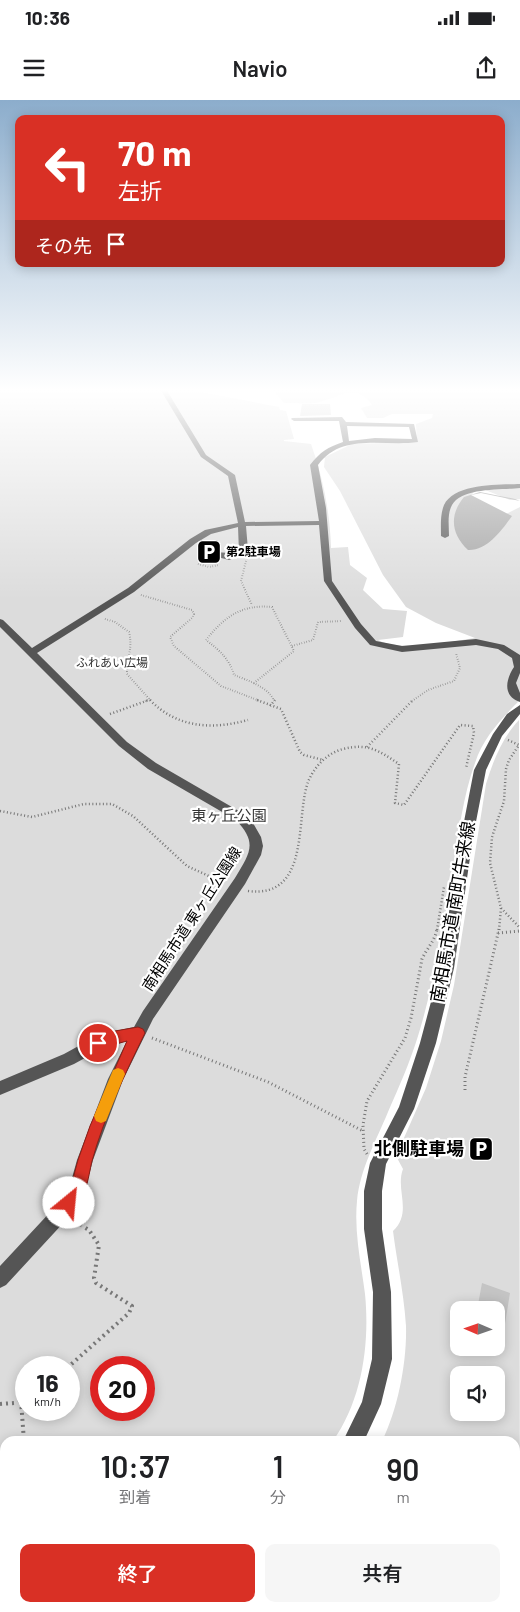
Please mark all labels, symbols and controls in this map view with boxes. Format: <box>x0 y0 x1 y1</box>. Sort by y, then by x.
text: 10:36 <box>25 6 70 29</box>
icon: menu <box>20 54 48 82</box>
icon: share <box>472 54 500 82</box>
text: Navio <box>233 55 287 81</box>
text: 70 m <box>118 131 192 173</box>
icon: left <box>35 135 100 200</box>
text: 左折 <box>118 177 162 203</box>
icon: arrive <box>102 230 130 258</box>
text: その先 <box>35 234 92 257</box>
parking icon: 第2駐車場 <box>196 539 222 565</box>
place label: 第2駐車場 <box>226 544 281 558</box>
park label: ふれあい広場 <box>76 655 148 669</box>
park label: 東ヶ丘公園 <box>191 806 267 824</box>
street label: 南相馬市道 南町牛来線 <box>425 820 479 1004</box>
street label: 南相馬市道 東ヶ丘公園線 <box>138 843 244 994</box>
pin <box>77 1022 119 1064</box>
icon: arrive <box>84 1029 112 1057</box>
parking icon: 北側駐車場 <box>468 1136 494 1162</box>
place label: 北側駐車場 <box>374 1137 464 1159</box>
position arrow <box>42 1176 94 1228</box>
north arrow <box>450 1301 505 1356</box>
map controls <box>450 1301 505 1421</box>
speed limit sign: 20 <box>90 1356 155 1421</box>
button: sound <box>450 1366 505 1421</box>
text: 16 <box>36 1367 59 1397</box>
text: km/h <box>34 1394 61 1408</box>
text: 10:37 <box>101 1448 169 1484</box>
text: 1 <box>273 1448 283 1484</box>
text: 90 <box>387 1451 419 1487</box>
text: 到着 <box>119 1487 151 1506</box>
text: 分 <box>270 1487 286 1506</box>
text: m <box>396 1487 410 1506</box>
button: 終了 <box>20 1544 255 1602</box>
button: 共有 <box>265 1544 500 1602</box>

